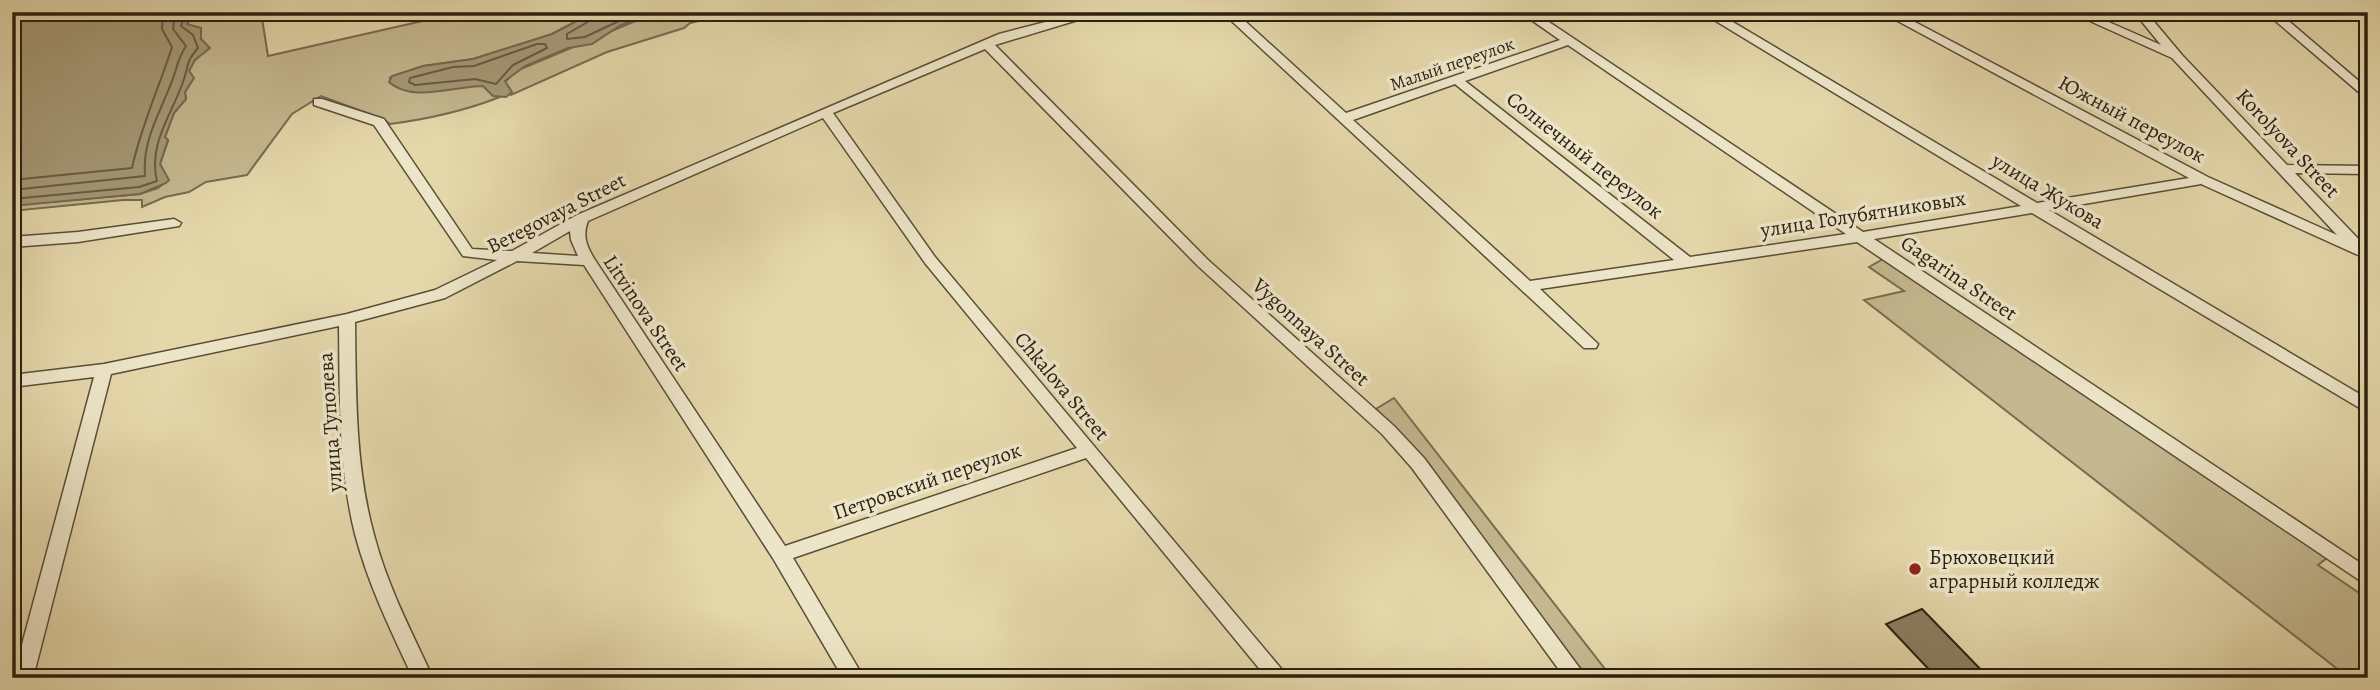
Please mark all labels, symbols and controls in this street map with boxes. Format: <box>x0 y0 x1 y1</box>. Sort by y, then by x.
street label: Малый переулок <box>1387 31 1517 97</box>
street label: Южный переулок <box>2053 68 2211 170</box>
street label: Korolyova Street <box>2230 82 2346 204</box>
street label: Солнечный переулок <box>1501 85 1669 225</box>
street label: улица Жукова <box>1986 146 2110 236</box>
street label: Beregovaya Street <box>482 166 630 260</box>
street label: улица Голубятниковых <box>1757 184 1968 244</box>
street label: Gagarina Street <box>1895 229 2023 327</box>
street label: Litvinova Street <box>597 249 695 377</box>
street label: Vygonnaya Street <box>1245 271 1376 392</box>
street label: Chkalova Street <box>1008 326 1116 446</box>
street label: улица Туполева <box>311 351 349 494</box>
street label: Петровский переулок <box>829 436 1025 526</box>
place label: Брюховецкий аграрный колледж <box>1929 543 2100 595</box>
marker: Брюховецкий аграрный колледж <box>1907 561 1923 577</box>

